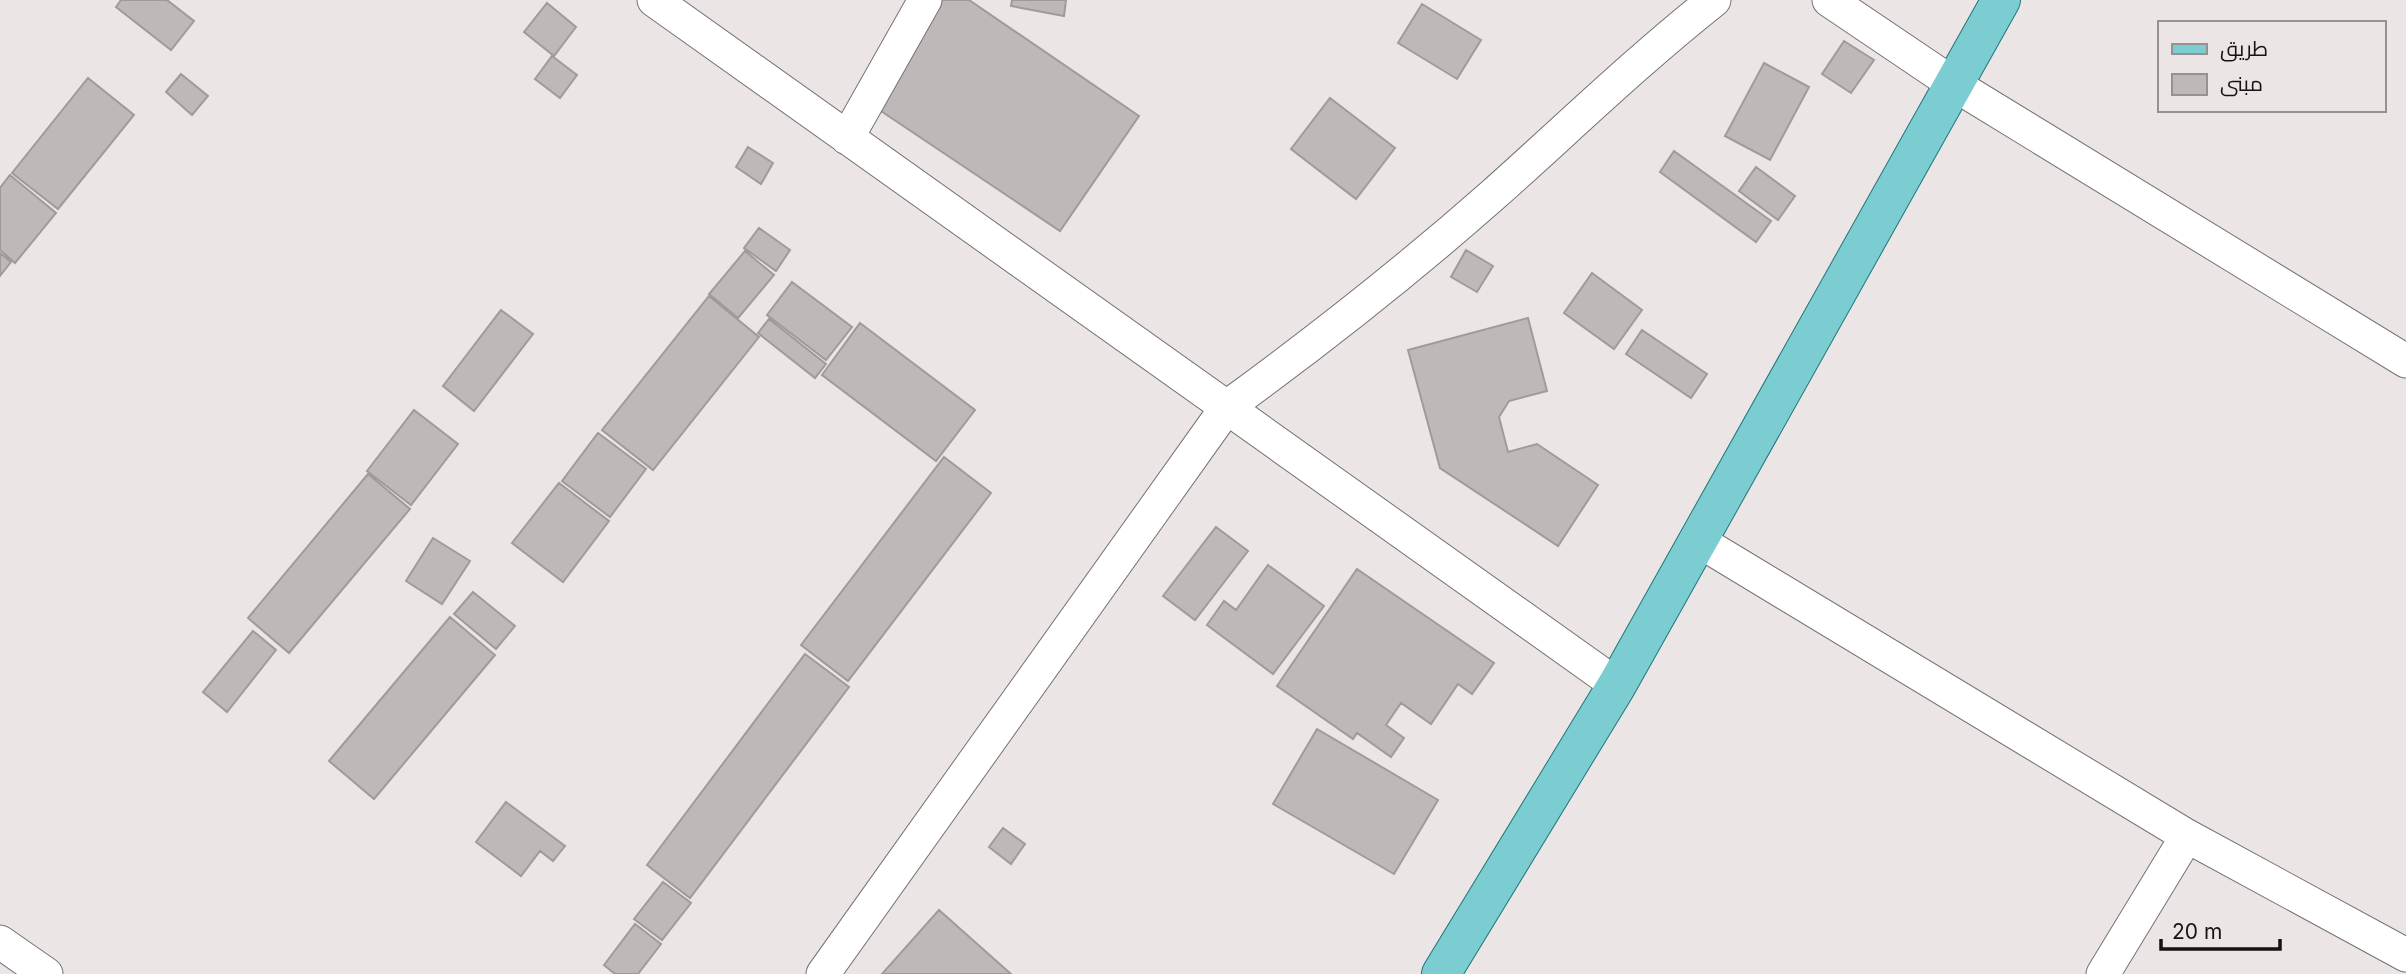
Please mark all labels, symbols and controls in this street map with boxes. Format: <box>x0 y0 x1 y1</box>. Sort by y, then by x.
legend <box>2158 21 2385 112</box>
text: طريق <box>2220 36 2268 62</box>
text: مبنى <box>2220 71 2263 97</box>
scale bar <box>2161 908 2280 952</box>
text: 20 m <box>2172 919 2222 944</box>

